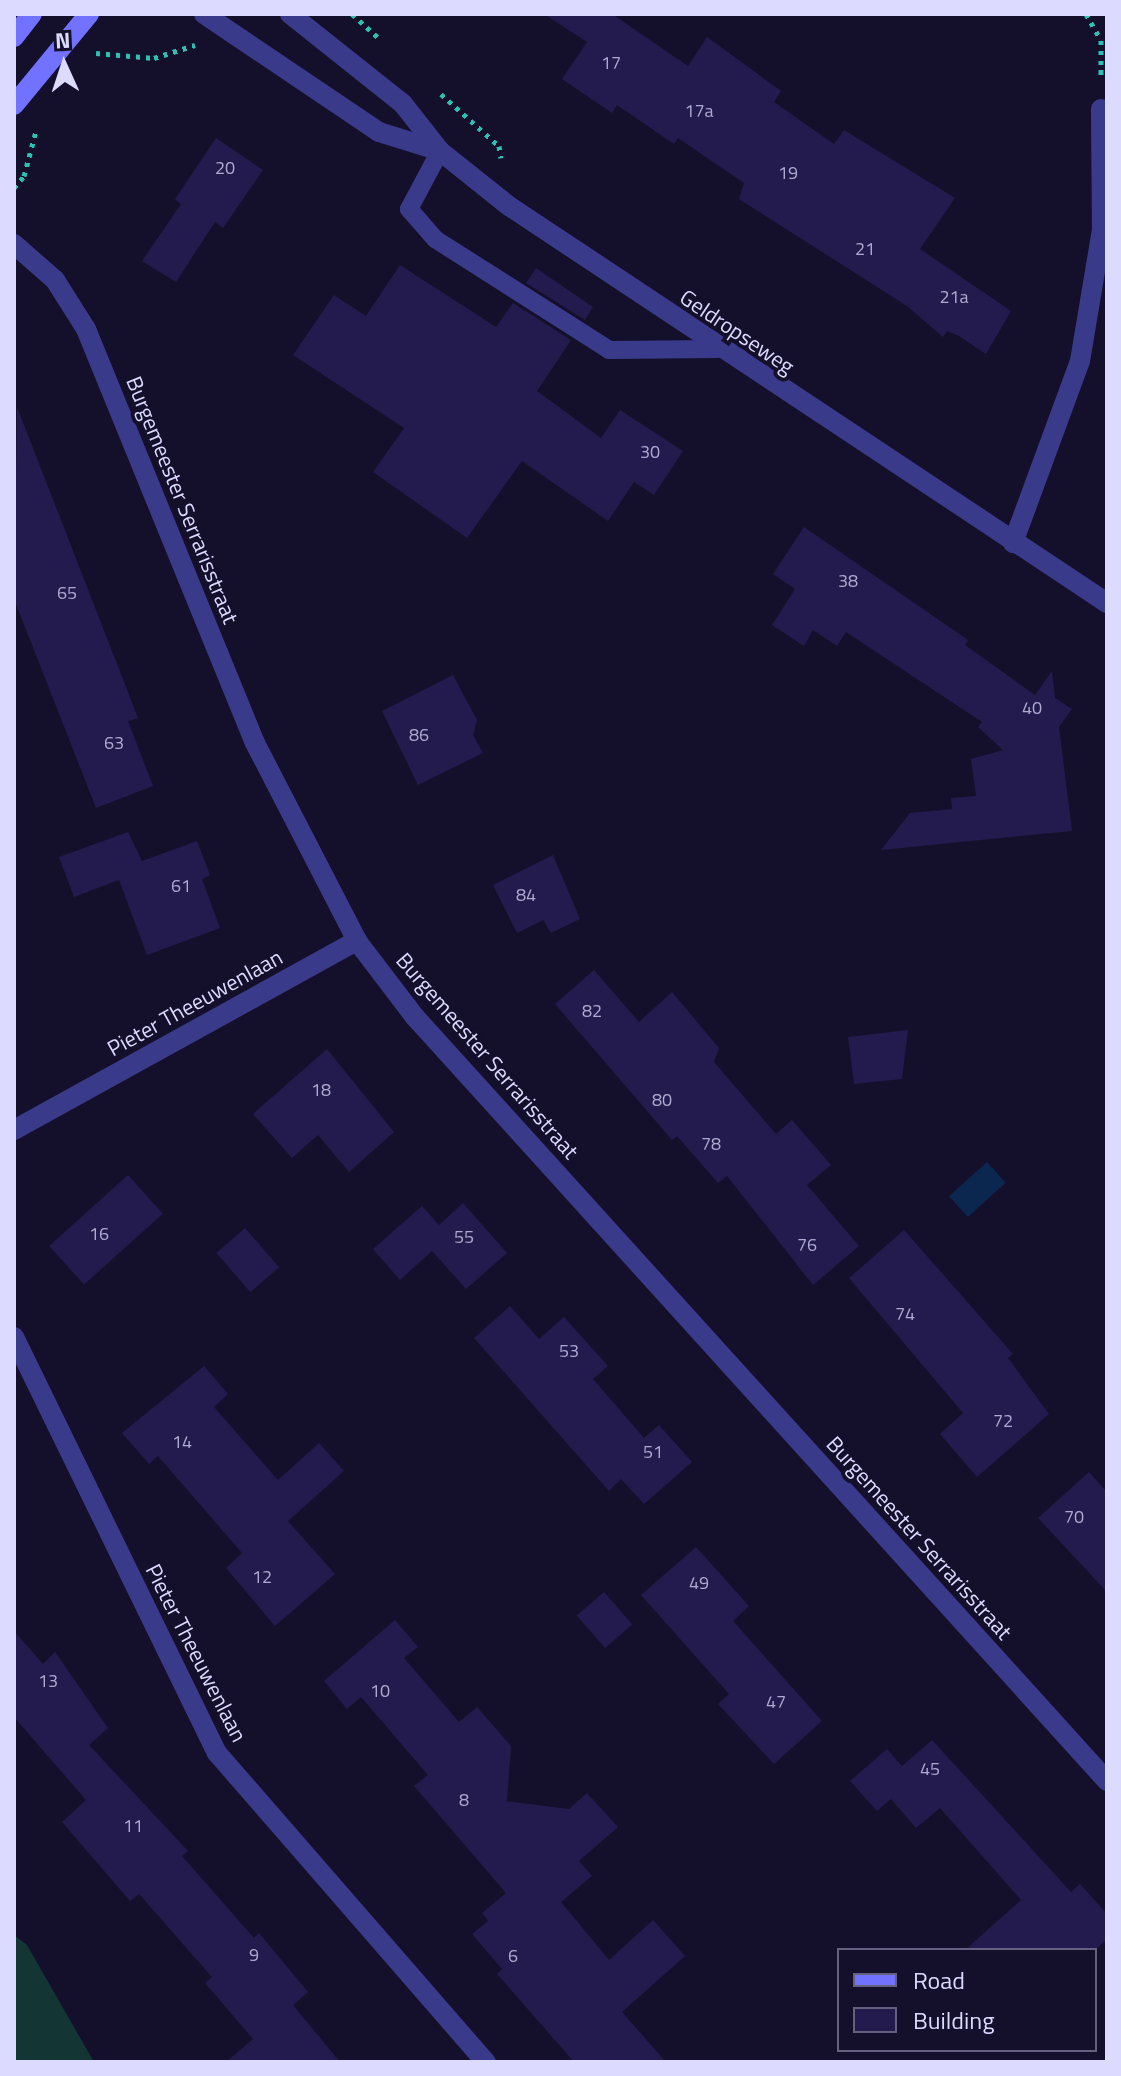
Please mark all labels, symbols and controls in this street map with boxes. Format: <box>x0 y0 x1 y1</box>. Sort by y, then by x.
text: N <box>54 23 71 57</box>
north arrow <box>24 24 104 104</box>
house number: 17 <box>601 52 621 74</box>
house number: 17a <box>684 100 714 122</box>
house number: 20 <box>215 157 235 179</box>
house number: 19 <box>778 162 798 184</box>
house number: 21 <box>855 238 875 260</box>
street label: Geldropseweg <box>675 284 799 380</box>
house number: 21a <box>939 286 969 308</box>
street label: Burgemeester Serrarisstraat <box>120 372 244 628</box>
house number: 30 <box>640 441 660 463</box>
house number: 38 <box>838 570 858 592</box>
house number: 65 <box>57 582 77 604</box>
house number: 40 <box>1022 697 1042 719</box>
house number: 86 <box>409 724 429 746</box>
house number: 63 <box>104 732 124 754</box>
house number: 61 <box>171 875 191 897</box>
house number: 84 <box>516 884 536 906</box>
street label: Pieter Theeuwenlaan <box>103 944 287 1062</box>
street label: Burgemeester Serrarisstraat <box>390 948 584 1164</box>
house number: 82 <box>582 1000 602 1022</box>
house number: 18 <box>311 1079 331 1101</box>
house number: 80 <box>652 1089 672 1111</box>
house number: 78 <box>701 1133 721 1155</box>
house number: 16 <box>89 1223 109 1245</box>
house number: 55 <box>454 1226 474 1248</box>
house number: 76 <box>797 1234 817 1256</box>
house number: 74 <box>895 1303 915 1325</box>
house number: 53 <box>559 1340 579 1362</box>
house number: 72 <box>993 1410 1013 1432</box>
house number: 14 <box>172 1431 192 1453</box>
street label: Burgemeester Serrarisstraat <box>821 1431 1017 1645</box>
house number: 51 <box>643 1441 663 1463</box>
house number: 70 <box>1064 1506 1084 1528</box>
street label: Pieter Theeuwenlaan <box>140 1560 252 1746</box>
house number: 12 <box>252 1566 272 1588</box>
house number: 49 <box>689 1572 709 1594</box>
house number: 13 <box>38 1670 58 1692</box>
house number: 10 <box>370 1680 390 1702</box>
house number: 47 <box>766 1691 786 1713</box>
house number: 45 <box>920 1758 940 1780</box>
house number: 8 <box>459 1789 469 1811</box>
house number: 11 <box>123 1815 143 1837</box>
house number: 9 <box>249 1944 259 1966</box>
house number: 6 <box>508 1945 518 1967</box>
legend <box>837 1948 1097 2052</box>
text: Road <box>913 1962 965 1998</box>
text: Building <box>913 2002 995 2038</box>

